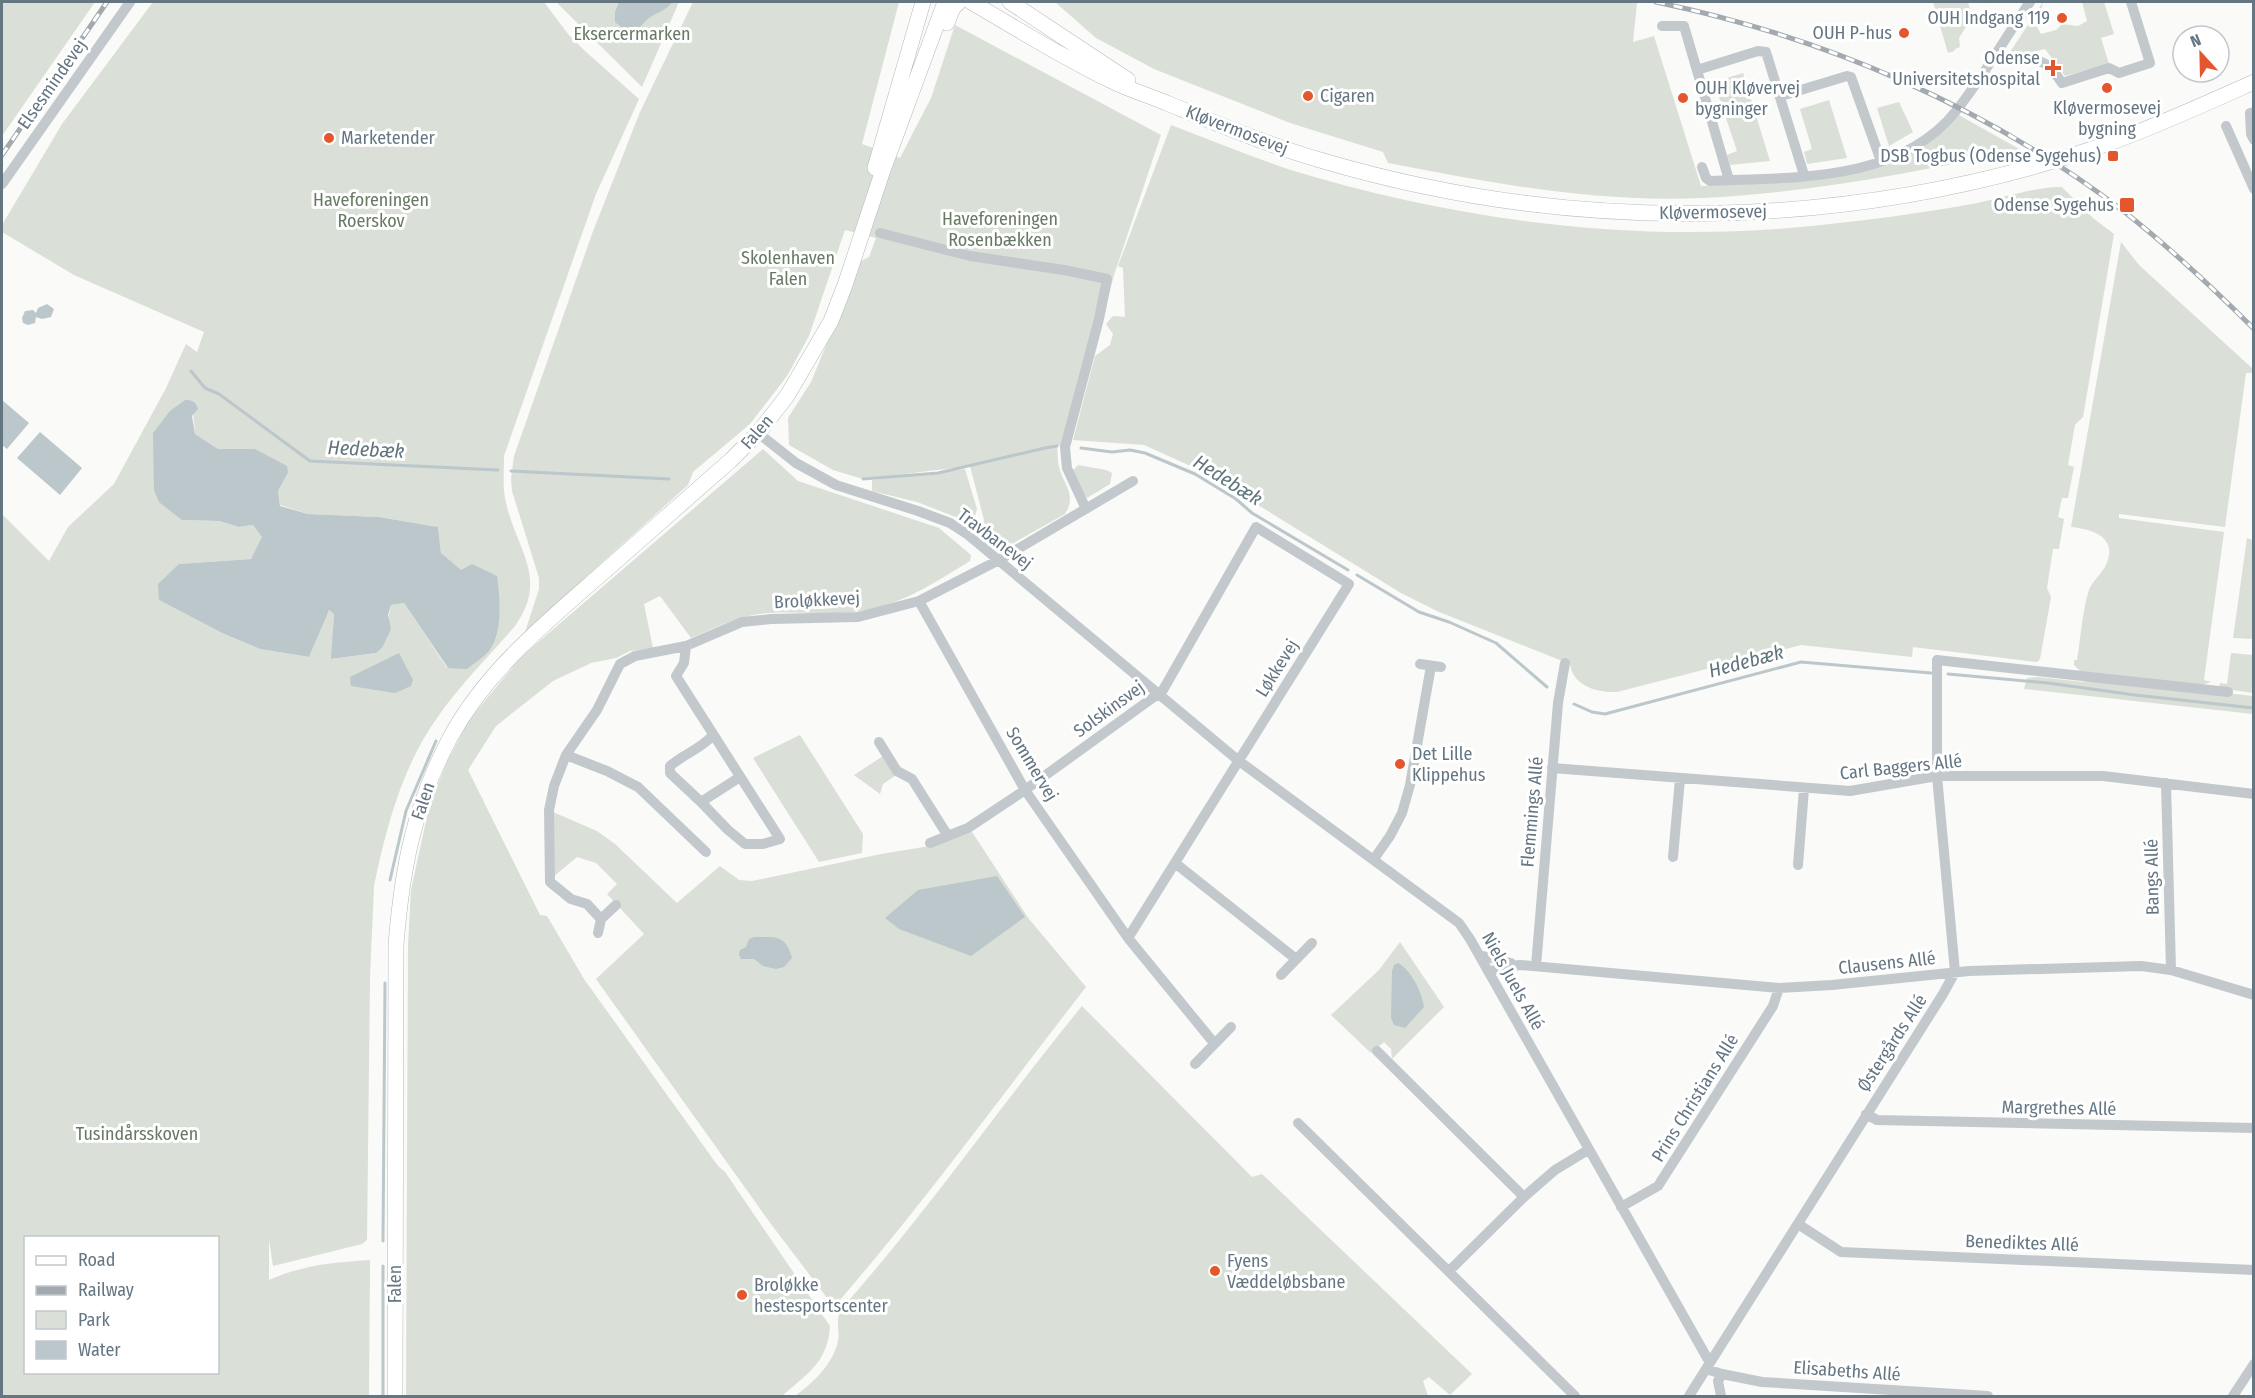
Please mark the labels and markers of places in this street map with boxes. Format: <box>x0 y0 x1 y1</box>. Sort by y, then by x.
place label: OUH Indgang 119 <box>1927 7 2050 29</box>
marker: OUH Indgang 119 <box>2055 11 2069 25</box>
place label: OUH P-hus <box>1813 22 1892 44</box>
marker: OUH P-hus <box>1897 26 1911 40</box>
place label: Odense Universitetshospital <box>1892 47 2040 90</box>
marker: Odense Universitetshospital <box>2044 59 2062 77</box>
place label: OUH Kløvervej bygninger <box>1695 77 1800 120</box>
marker: Kløvermosevej bygning <box>2100 81 2114 95</box>
place label: Cigaren <box>1320 85 1375 107</box>
marker: Cigaren <box>1301 89 1315 103</box>
marker: OUH Kløvervej bygninger <box>1676 91 1690 105</box>
place label: Kløvermosevej bygning <box>2053 97 2161 140</box>
place label: Marketender <box>341 127 436 149</box>
marker: Marketender <box>322 131 336 145</box>
place label: DSB Togbus (Odense Sygehus) <box>1880 145 2101 167</box>
marker: DSB Togbus (Odense Sygehus) <box>2106 149 2120 163</box>
place label: Odense Sygehus <box>1993 194 2114 216</box>
marker: Odense Sygehus <box>2118 196 2136 214</box>
place label: Det Lille Klippehus <box>1412 743 1486 786</box>
marker: Det Lille Klippehus <box>1393 757 1407 771</box>
place label: Fyens Væddeløbsbane <box>1227 1250 1346 1293</box>
marker: Fyens Væddeløbsbane <box>1208 1264 1222 1278</box>
place label: Broløkke hestesportscenter <box>754 1274 888 1317</box>
marker: Broløkke hestesportscenter <box>735 1288 749 1302</box>

